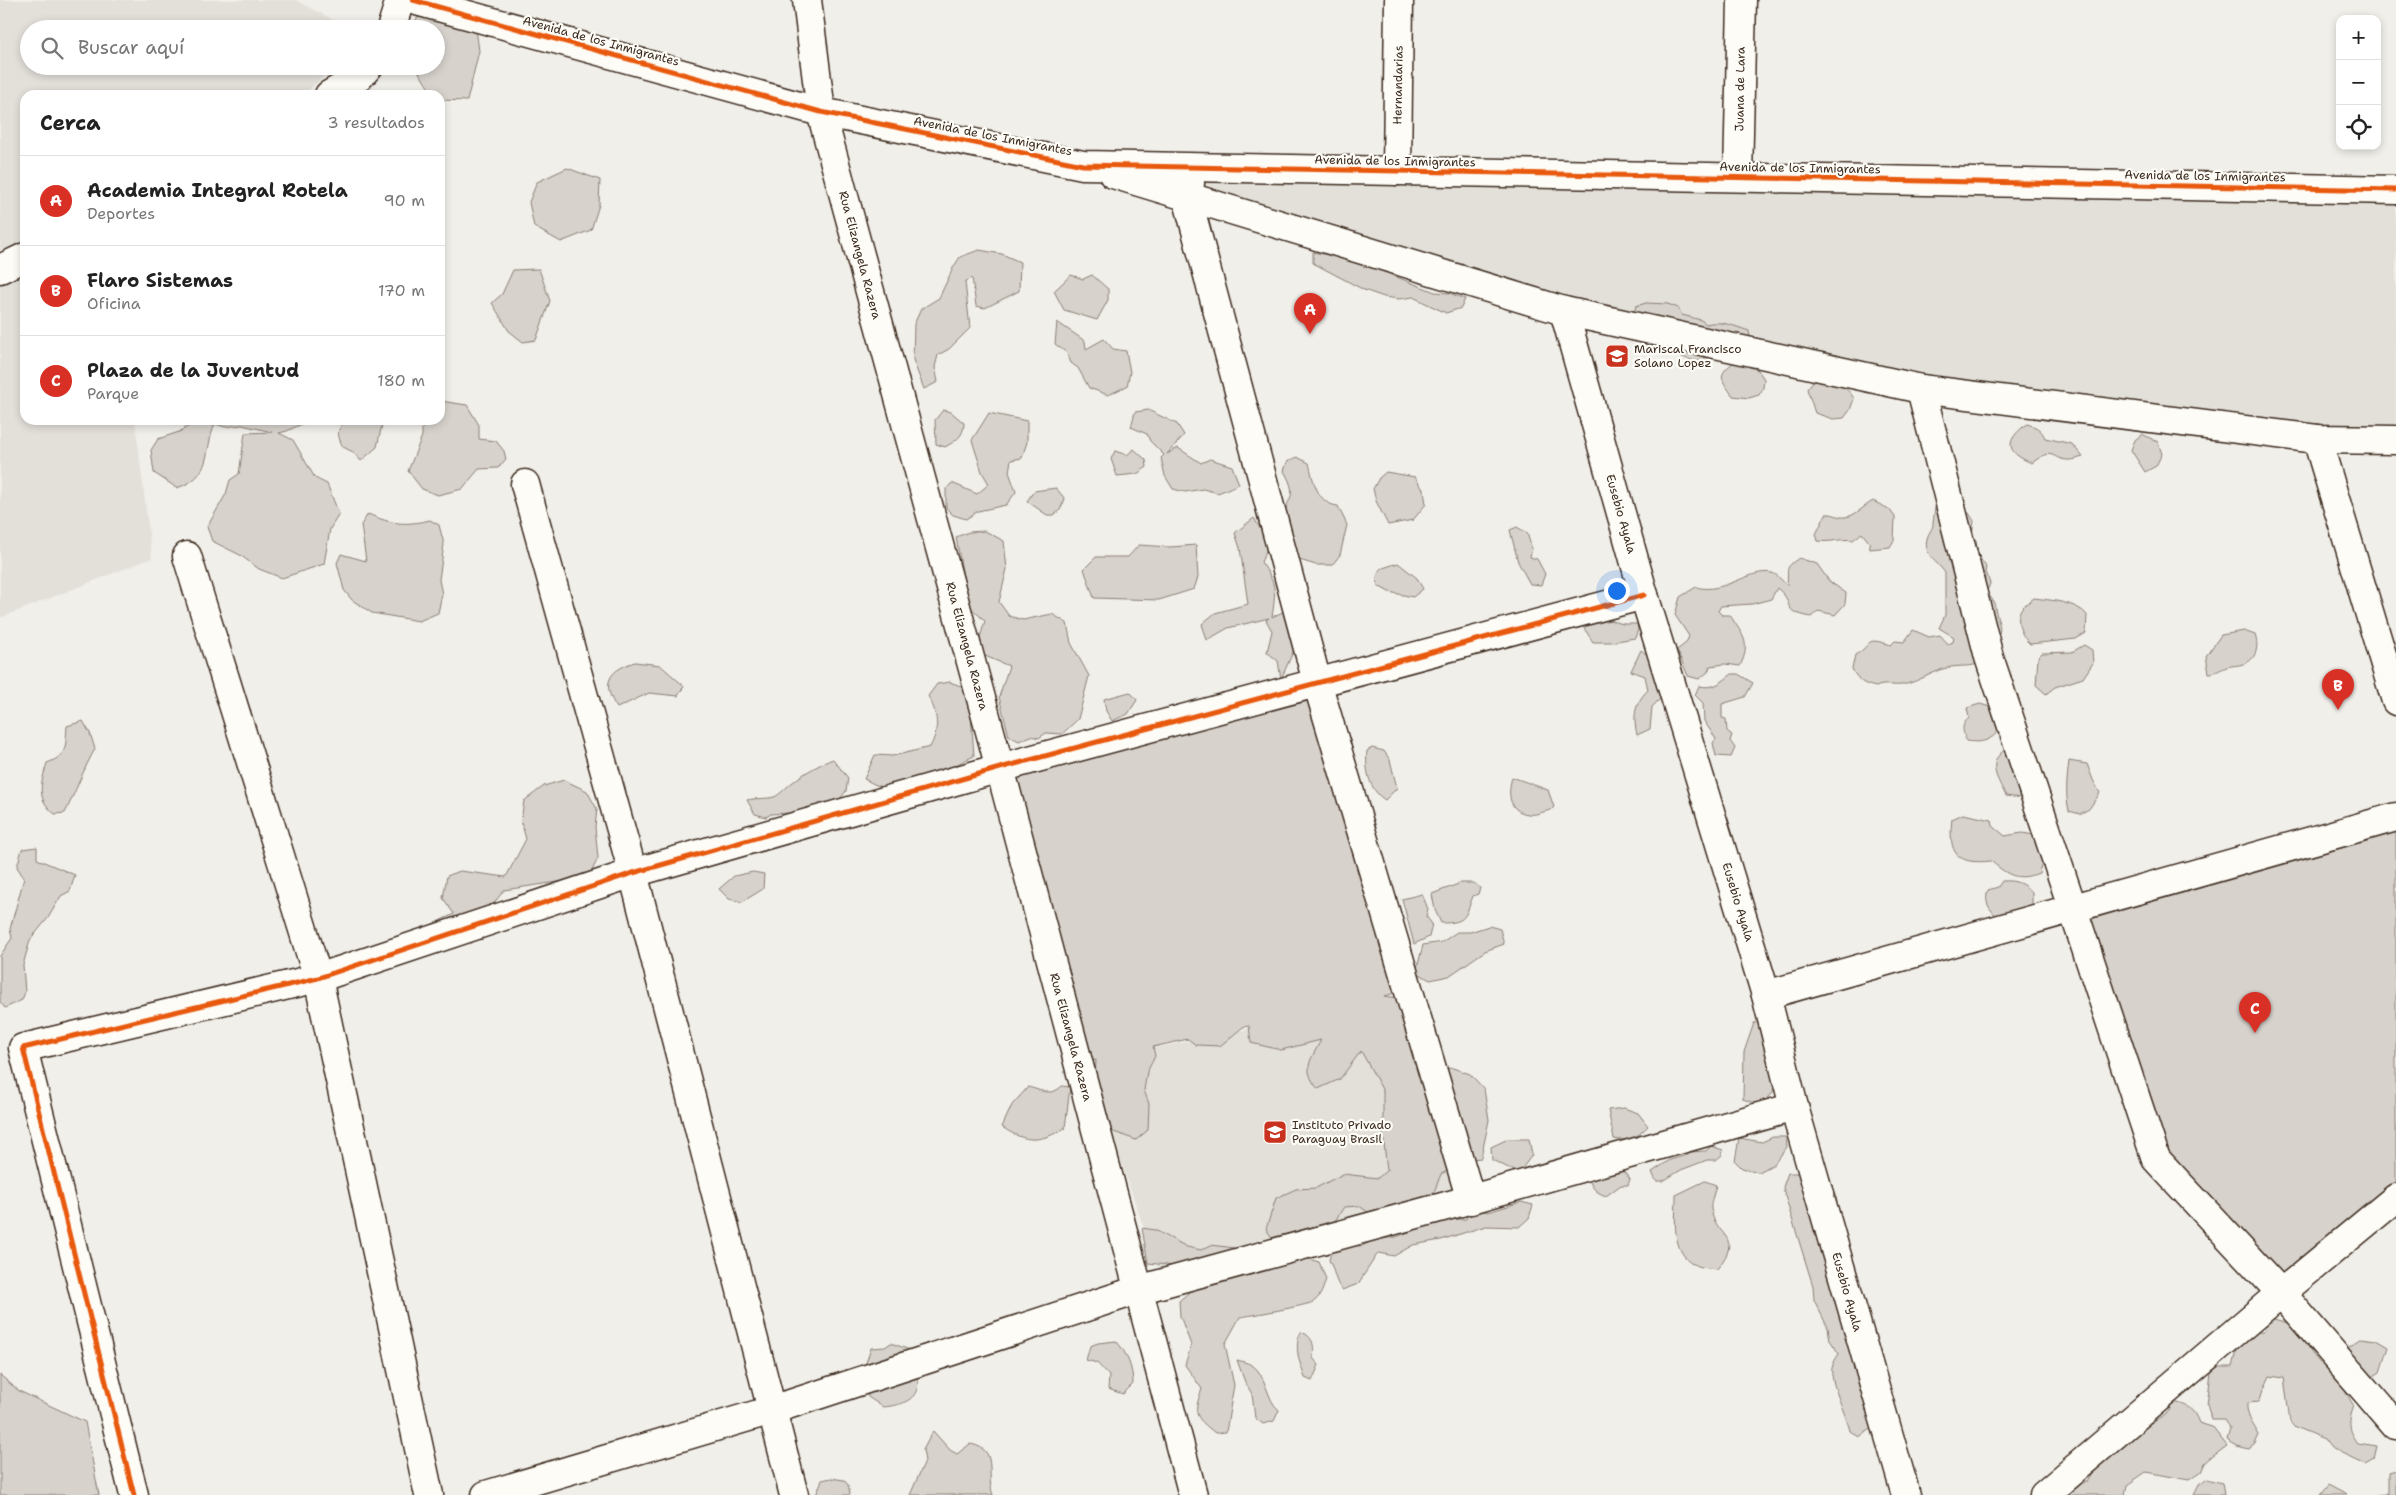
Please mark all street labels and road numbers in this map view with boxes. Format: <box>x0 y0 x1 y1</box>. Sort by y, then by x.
street label: Avenida de los Inmigrantes <box>521 12 681 70</box>
street label: Hernandarias <box>1389 45 1407 125</box>
street label: Juana de Lara <box>1731 46 1749 131</box>
street label: Avenida de los Inmigrantes <box>912 113 1074 159</box>
street label: Avenida de los Inmigrantes <box>1314 152 1476 170</box>
street label: Avenida de los Inmigrantes <box>1719 159 1881 177</box>
street label: Avenida de los Inmigrantes <box>2124 167 2286 185</box>
street label: Rua Elizangela Razera <box>835 189 885 321</box>
street label: Eusebio Ayala <box>1602 473 1640 556</box>
street label: Rua Elizangela Razera <box>942 580 992 712</box>
street label: Eusebio Ayala <box>1718 861 1758 944</box>
street label: Rua Elizangela Razera <box>1046 971 1096 1103</box>
street label: Eusebio Ayala <box>1828 1251 1866 1334</box>

